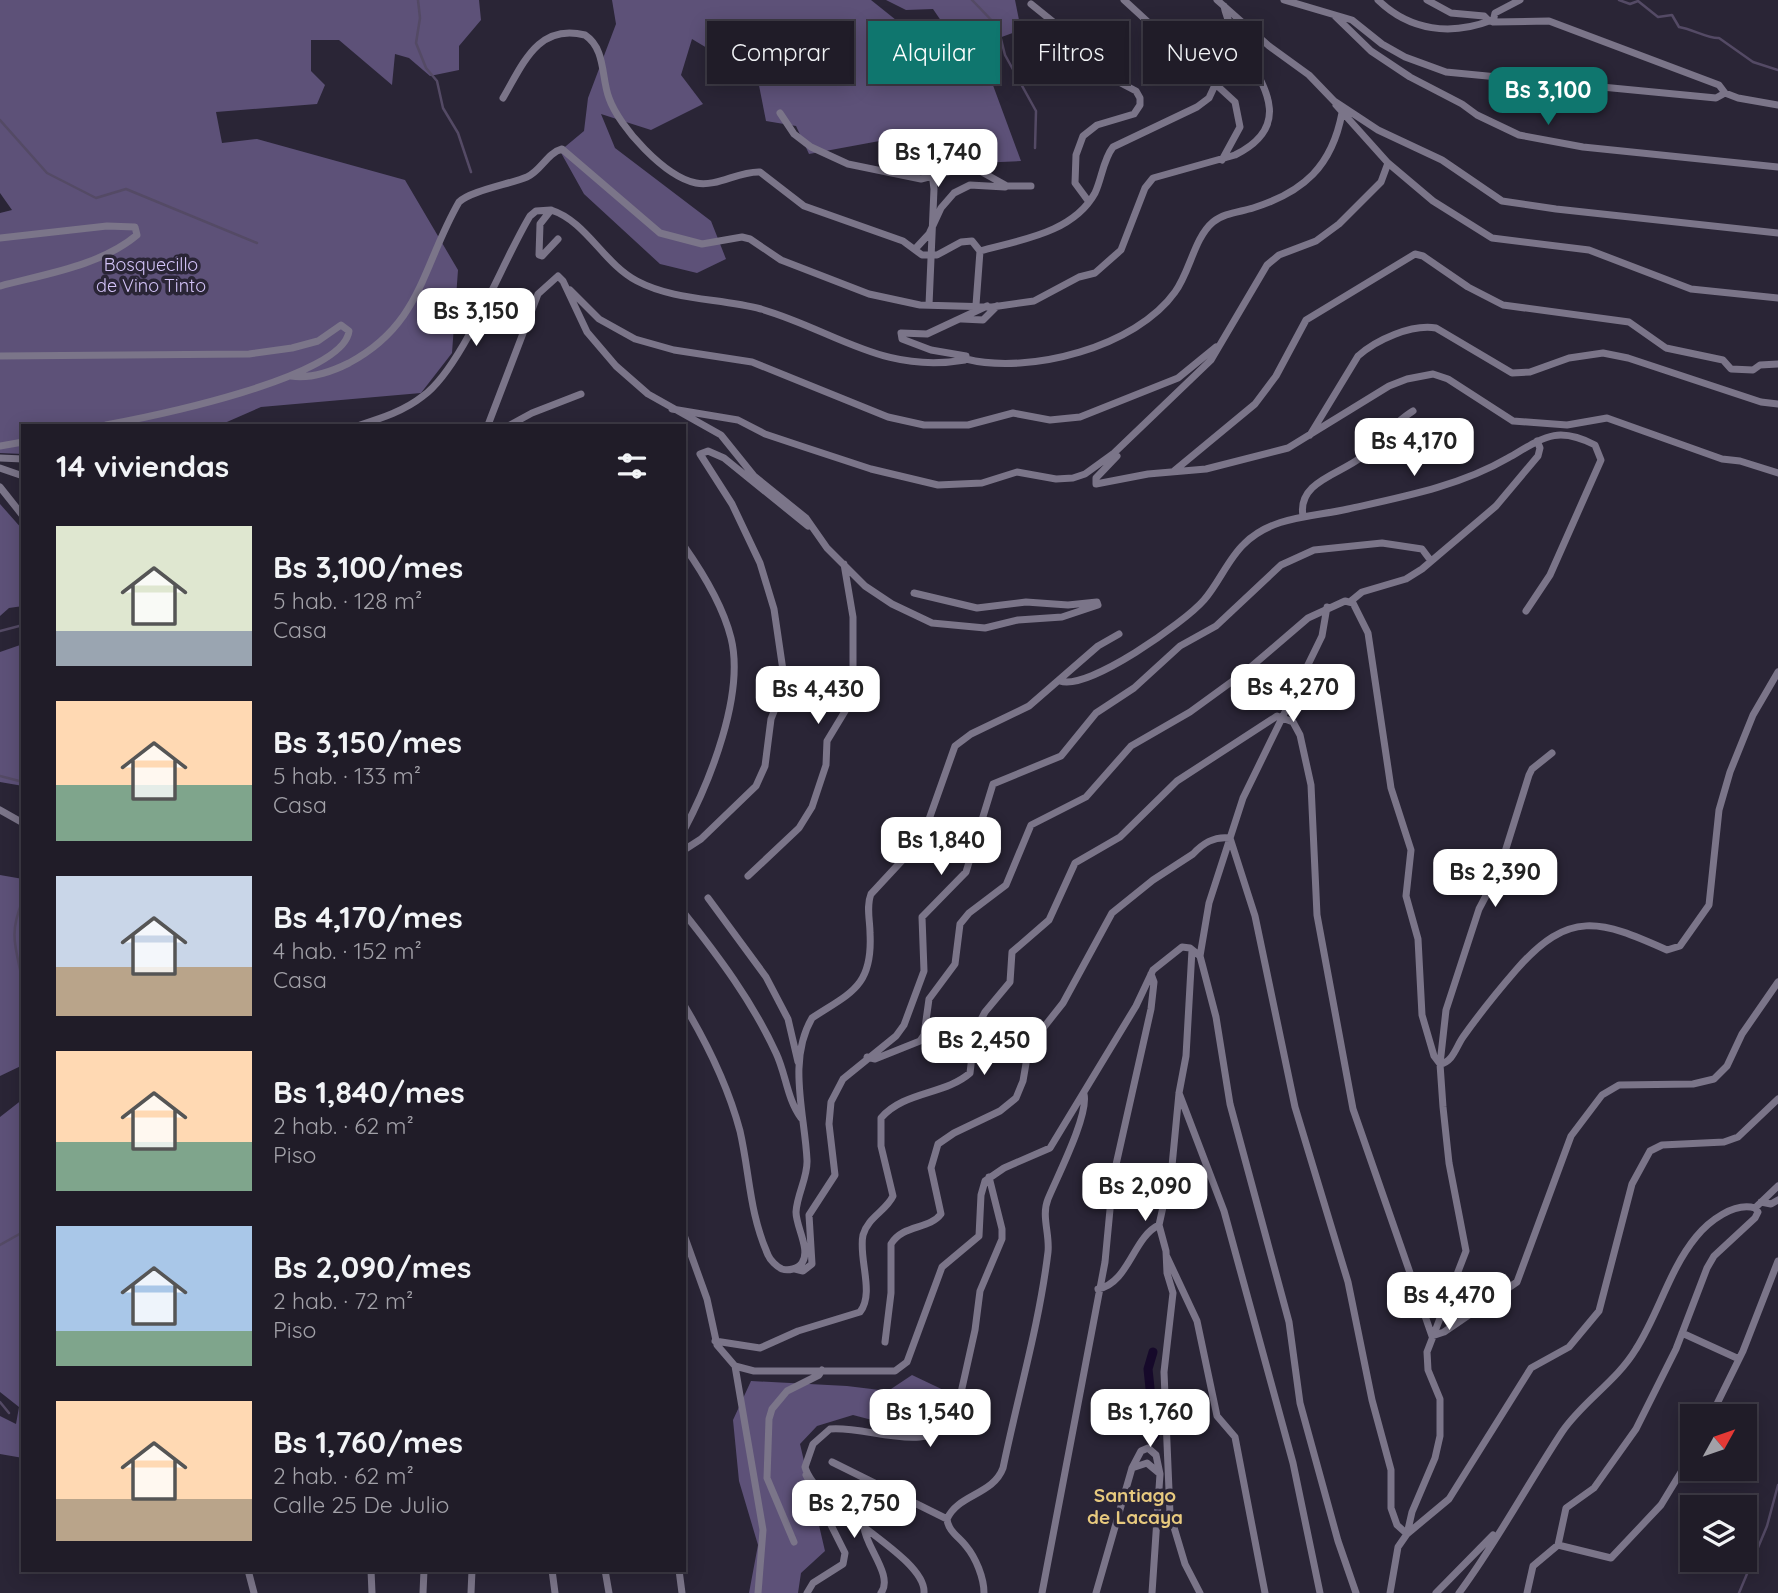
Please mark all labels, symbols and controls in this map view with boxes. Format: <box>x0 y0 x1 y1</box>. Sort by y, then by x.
chip: Comprar <box>707 21 854 84</box>
chip: Alquilar <box>868 21 1000 84</box>
chip: Filtros <box>1014 21 1129 84</box>
chip: Nuevo <box>1143 21 1262 84</box>
pin: Bs 3,100 <box>1476 68 1620 127</box>
text: Bs 3,100 <box>1505 75 1591 104</box>
pin: Bs 1,740 <box>866 130 1010 189</box>
text: Bs 1,740 <box>894 137 982 166</box>
park label: Bosquecillo de Vino Tinto <box>96 253 206 297</box>
pin: Bs 3,150 <box>404 288 548 348</box>
text: Bs 3,150 <box>433 296 519 325</box>
pin: Bs 4,170 <box>1342 419 1486 478</box>
text: Bs 4,170 <box>1371 426 1457 455</box>
text: 14 viviendas <box>56 447 229 485</box>
icon: filters <box>613 447 651 485</box>
text: Bs 3,100/mes <box>273 548 463 586</box>
icon: home <box>112 554 196 638</box>
text: 5 hab. · 128 m² <box>273 586 422 615</box>
text: Casa <box>273 615 327 644</box>
pin: Bs 4,270 <box>1221 664 1365 724</box>
pin: Bs 4,430 <box>746 666 890 726</box>
text: Bs 4,270 <box>1247 672 1339 701</box>
text: Bs 4,430 <box>772 674 864 703</box>
text: Bs 3,150/mes <box>273 723 462 761</box>
icon: home <box>112 729 196 813</box>
text: 5 hab. · 133 m² <box>273 761 421 790</box>
text: Casa <box>273 790 327 819</box>
pin: Bs 1,840 <box>869 818 1013 877</box>
text: Bs 1,840 <box>897 825 985 854</box>
pin: Bs 2,390 <box>1423 850 1567 909</box>
text: Bs 2,390 <box>1449 857 1541 886</box>
text: Bs 4,170/mes <box>273 898 463 936</box>
icon: home <box>112 904 196 988</box>
text: 4 hab. · 152 m² <box>273 936 422 965</box>
text: Casa <box>273 965 327 994</box>
pin: Bs 2,450 <box>912 1018 1056 1077</box>
text: Bs 2,450 <box>938 1025 1030 1054</box>
text: Bs 1,840/mes <box>273 1073 465 1111</box>
icon: home <box>112 1079 196 1163</box>
text: 2 hab. · 62 m² <box>273 1111 414 1140</box>
text: Piso <box>273 1140 316 1169</box>
pin: Bs 2,090 <box>1073 1164 1217 1223</box>
text: Bs 2,090 <box>1098 1171 1192 1200</box>
text: Bs 2,090/mes <box>273 1248 472 1286</box>
icon: home <box>112 1254 196 1338</box>
pin: Bs 4,470 <box>1377 1272 1521 1332</box>
text: Bs 4,470 <box>1403 1280 1495 1309</box>
text: 2 hab. · 72 m² <box>273 1286 413 1315</box>
text: Piso <box>273 1315 316 1344</box>
pin: Bs 1,540 <box>858 1390 1002 1449</box>
pin: Bs 1,760 <box>1078 1390 1222 1449</box>
text: Bs 1,540 <box>886 1397 974 1426</box>
text: Bs 1,760 <box>1107 1397 1193 1426</box>
north arrow <box>1680 1404 1757 1480</box>
map controls <box>1680 1404 1757 1572</box>
text: Bs 1,760/mes <box>273 1423 463 1461</box>
icon: home <box>112 1429 196 1513</box>
text: 2 hab. · 62 m² <box>273 1461 414 1490</box>
pin: Bs 2,750 <box>782 1480 926 1540</box>
district label: Santiago de Lacaya <box>1087 1483 1183 1529</box>
text: Bs 2,750 <box>808 1488 900 1517</box>
text: Calle 25 De Julio <box>273 1490 449 1519</box>
button: layers <box>1680 1495 1757 1572</box>

